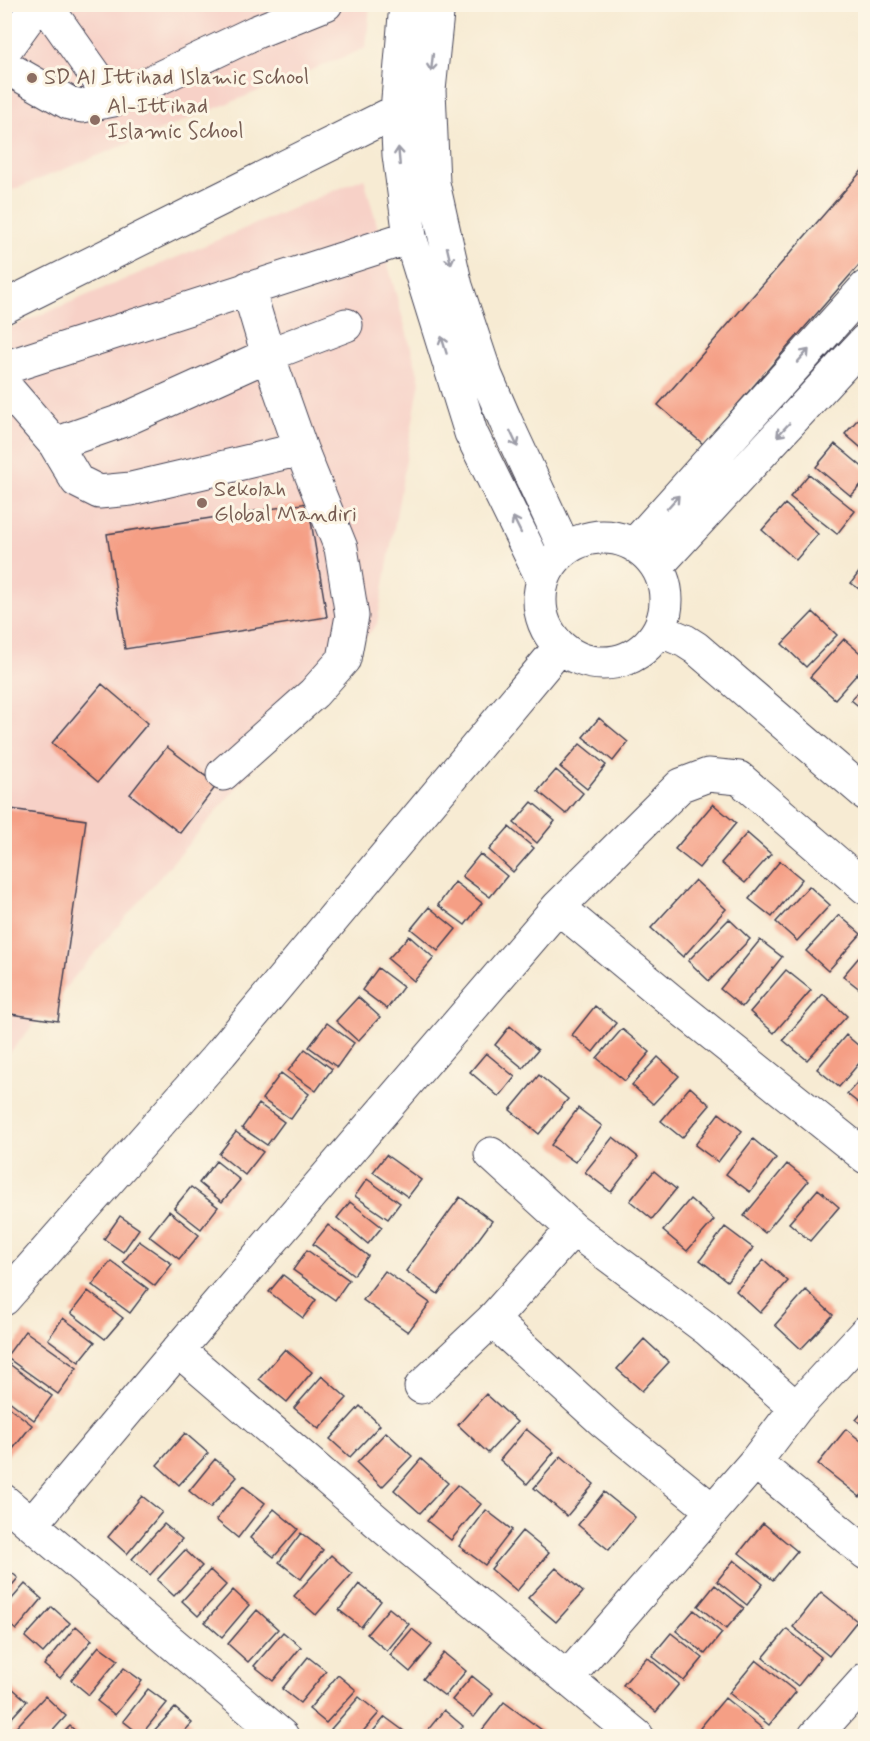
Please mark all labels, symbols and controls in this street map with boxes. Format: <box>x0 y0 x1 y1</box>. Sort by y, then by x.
one-way arrow <box>426 52 437 72</box>
place label: SD Al Ittihad Islamic School <box>44 64 309 92</box>
marker: SD Al Ittihad Islamic School <box>25 71 39 85</box>
place label: Al-Ittihad Islamic School <box>107 93 244 146</box>
marker: Al-Ittihad Islamic School <box>88 113 102 127</box>
one-way arrow <box>393 146 404 166</box>
one-way arrow <box>444 245 455 265</box>
one-way arrow <box>438 336 449 355</box>
one-way arrow <box>796 349 810 364</box>
one-way arrow <box>776 422 790 437</box>
one-way arrow <box>508 430 520 448</box>
place label: Sekolah Global Mandiri <box>214 476 357 529</box>
one-way arrow <box>666 494 680 509</box>
marker: Sekolah Global Mandiri <box>195 496 209 510</box>
one-way arrow <box>510 517 522 535</box>

